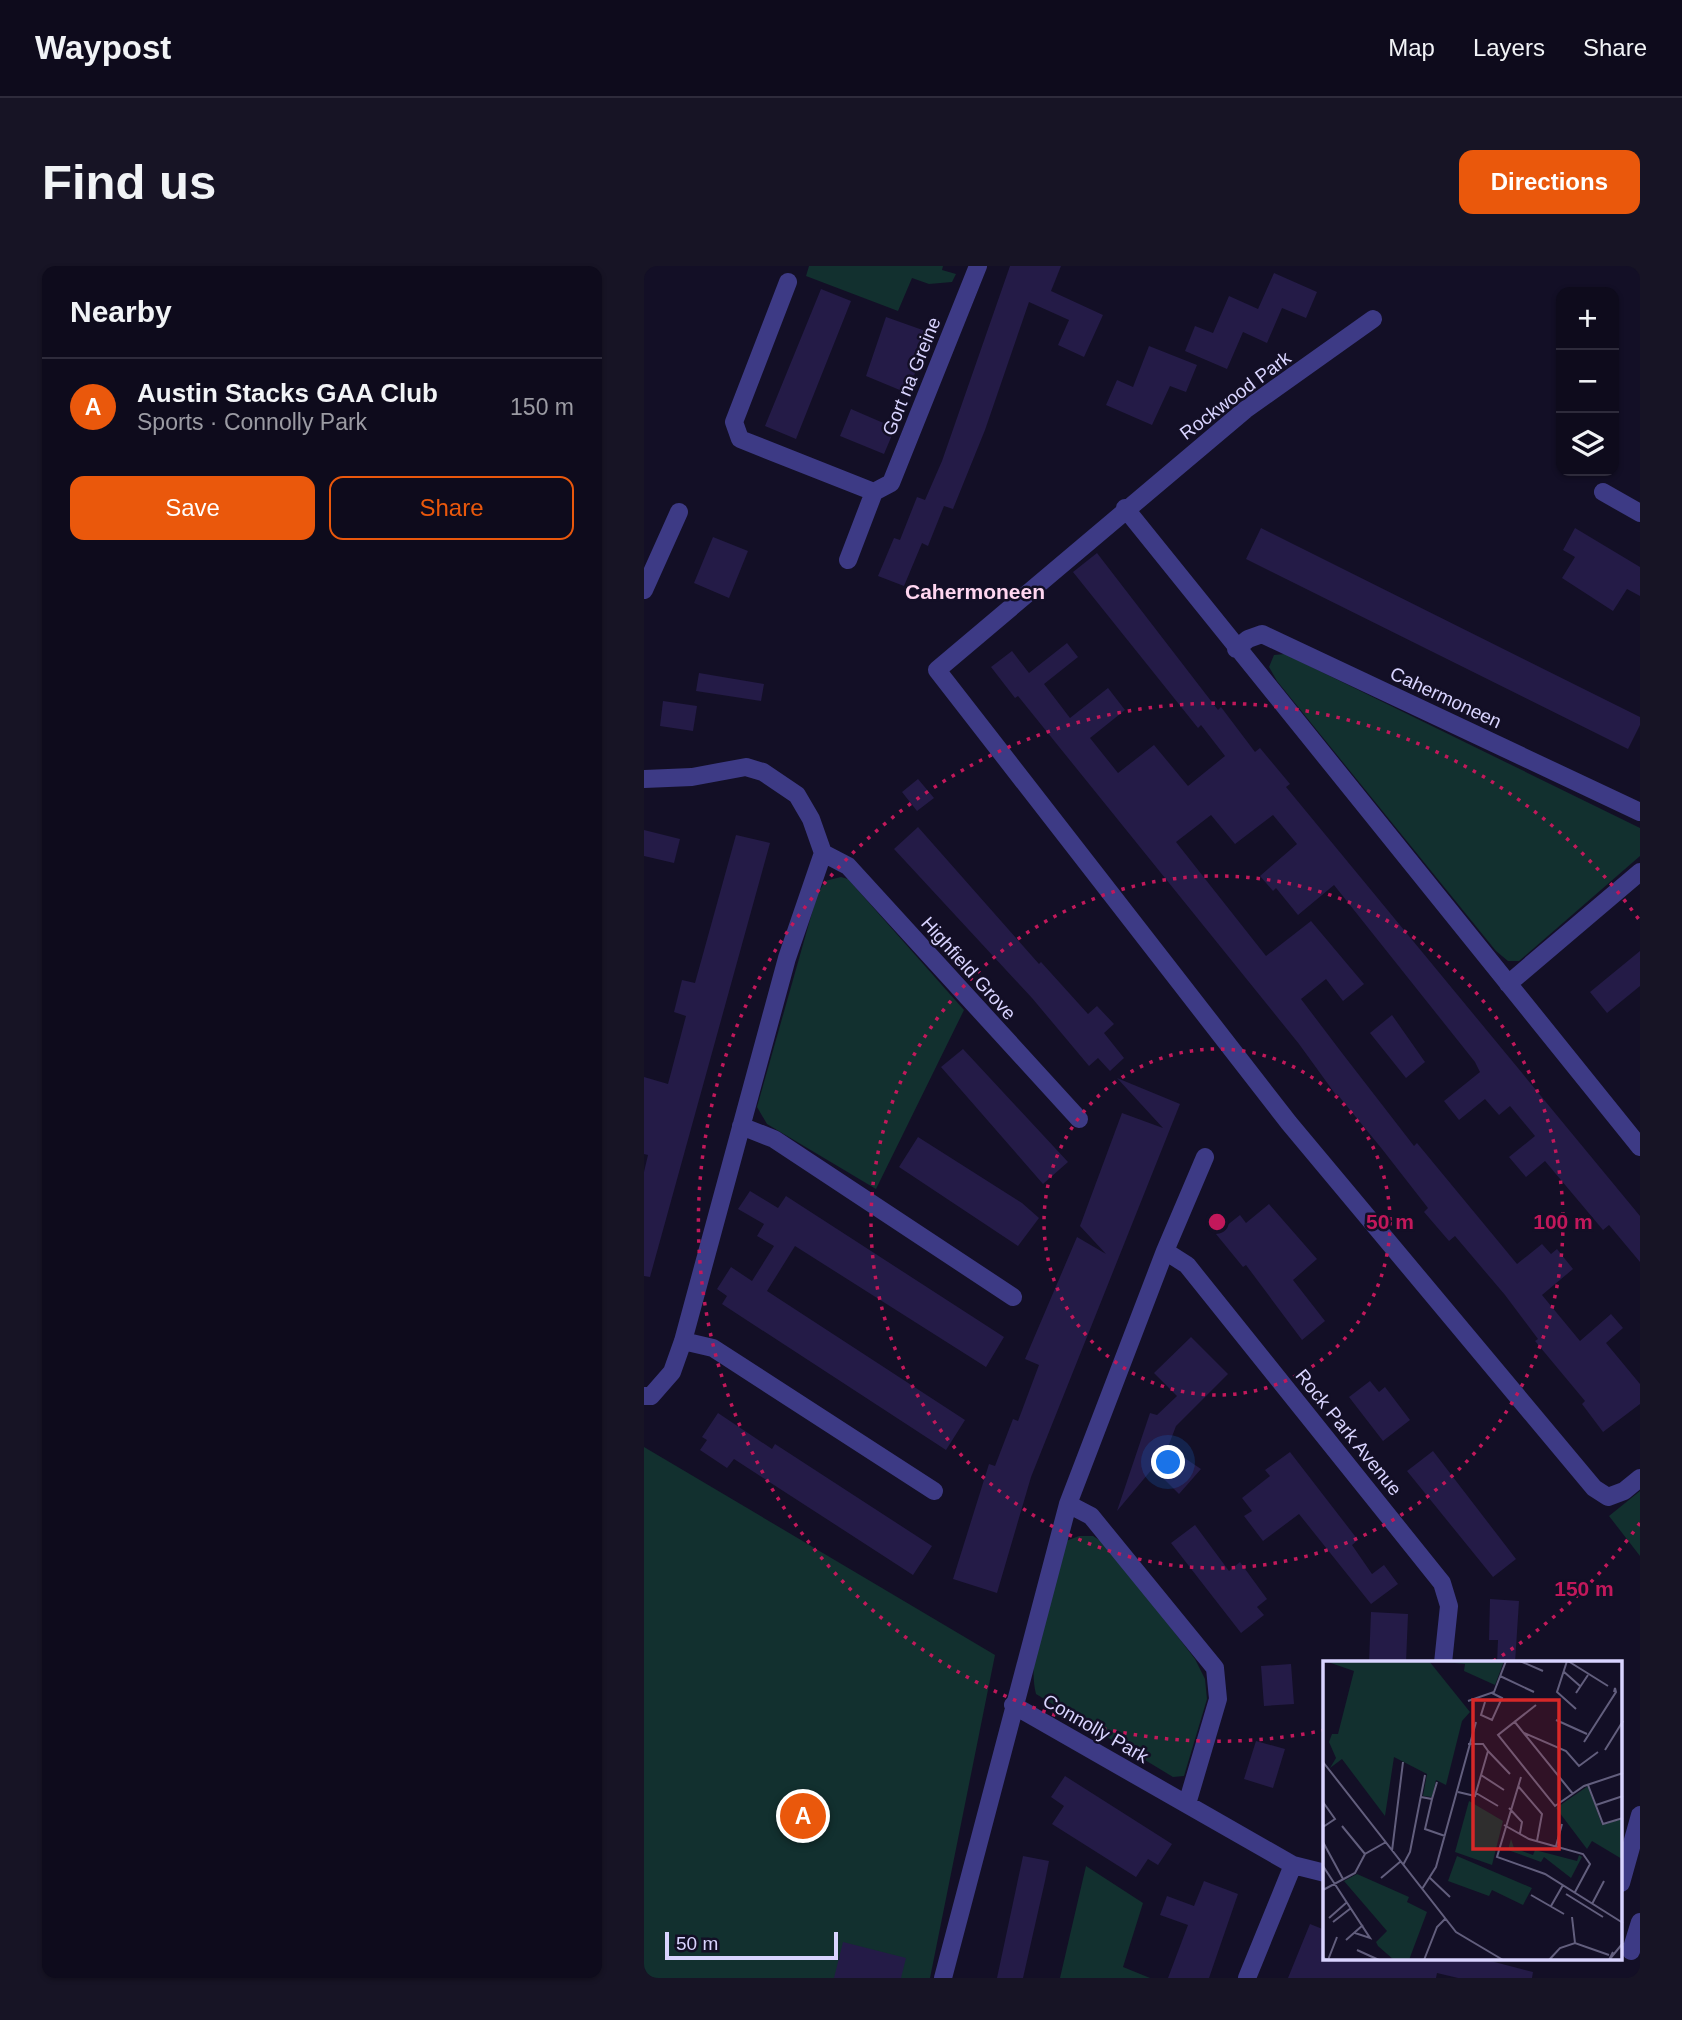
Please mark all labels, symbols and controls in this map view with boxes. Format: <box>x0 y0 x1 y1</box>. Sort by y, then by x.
text: Waypost <box>35 29 171 66</box>
text: Map <box>1388 34 1435 61</box>
text: Layers <box>1473 34 1545 61</box>
text: Share <box>1583 34 1647 61</box>
button: Directions <box>1459 150 1640 214</box>
text: Find us <box>42 155 216 209</box>
map controls <box>1556 287 1619 476</box>
button: + <box>1556 287 1619 350</box>
text: Nearby <box>70 295 172 328</box>
street label: Gort na Greine <box>878 314 945 438</box>
street label: Rockwood Park <box>1176 347 1295 444</box>
button: − <box>1556 350 1619 413</box>
text: Austin Stacks GAA Club <box>137 378 438 408</box>
text: A <box>85 394 101 420</box>
text: 150 m <box>510 394 574 420</box>
text: Sports · Connolly Park <box>137 409 367 435</box>
button: layers <box>1556 413 1619 476</box>
button: Save <box>70 476 315 540</box>
button: Share <box>329 476 574 540</box>
district label: Cahermoneen <box>905 580 1045 603</box>
street label: Cahermoneen <box>1387 662 1505 732</box>
street label: Highfield Grove <box>917 913 1020 1024</box>
centre of rings <box>1205 1210 1229 1234</box>
text: 50 m <box>1366 1210 1414 1233</box>
text: 100 m <box>1533 1210 1593 1233</box>
street label: Rock Park Avenue <box>1291 1365 1406 1500</box>
your location <box>1151 1445 1185 1479</box>
text: 150 m <box>1554 1577 1614 1600</box>
inset map <box>1323 1661 1622 1960</box>
street label: Connolly Park <box>1039 1690 1153 1767</box>
pin: A <box>780 1790 826 1842</box>
scale bar <box>665 1929 838 1961</box>
text: 50 m <box>676 1933 718 1954</box>

